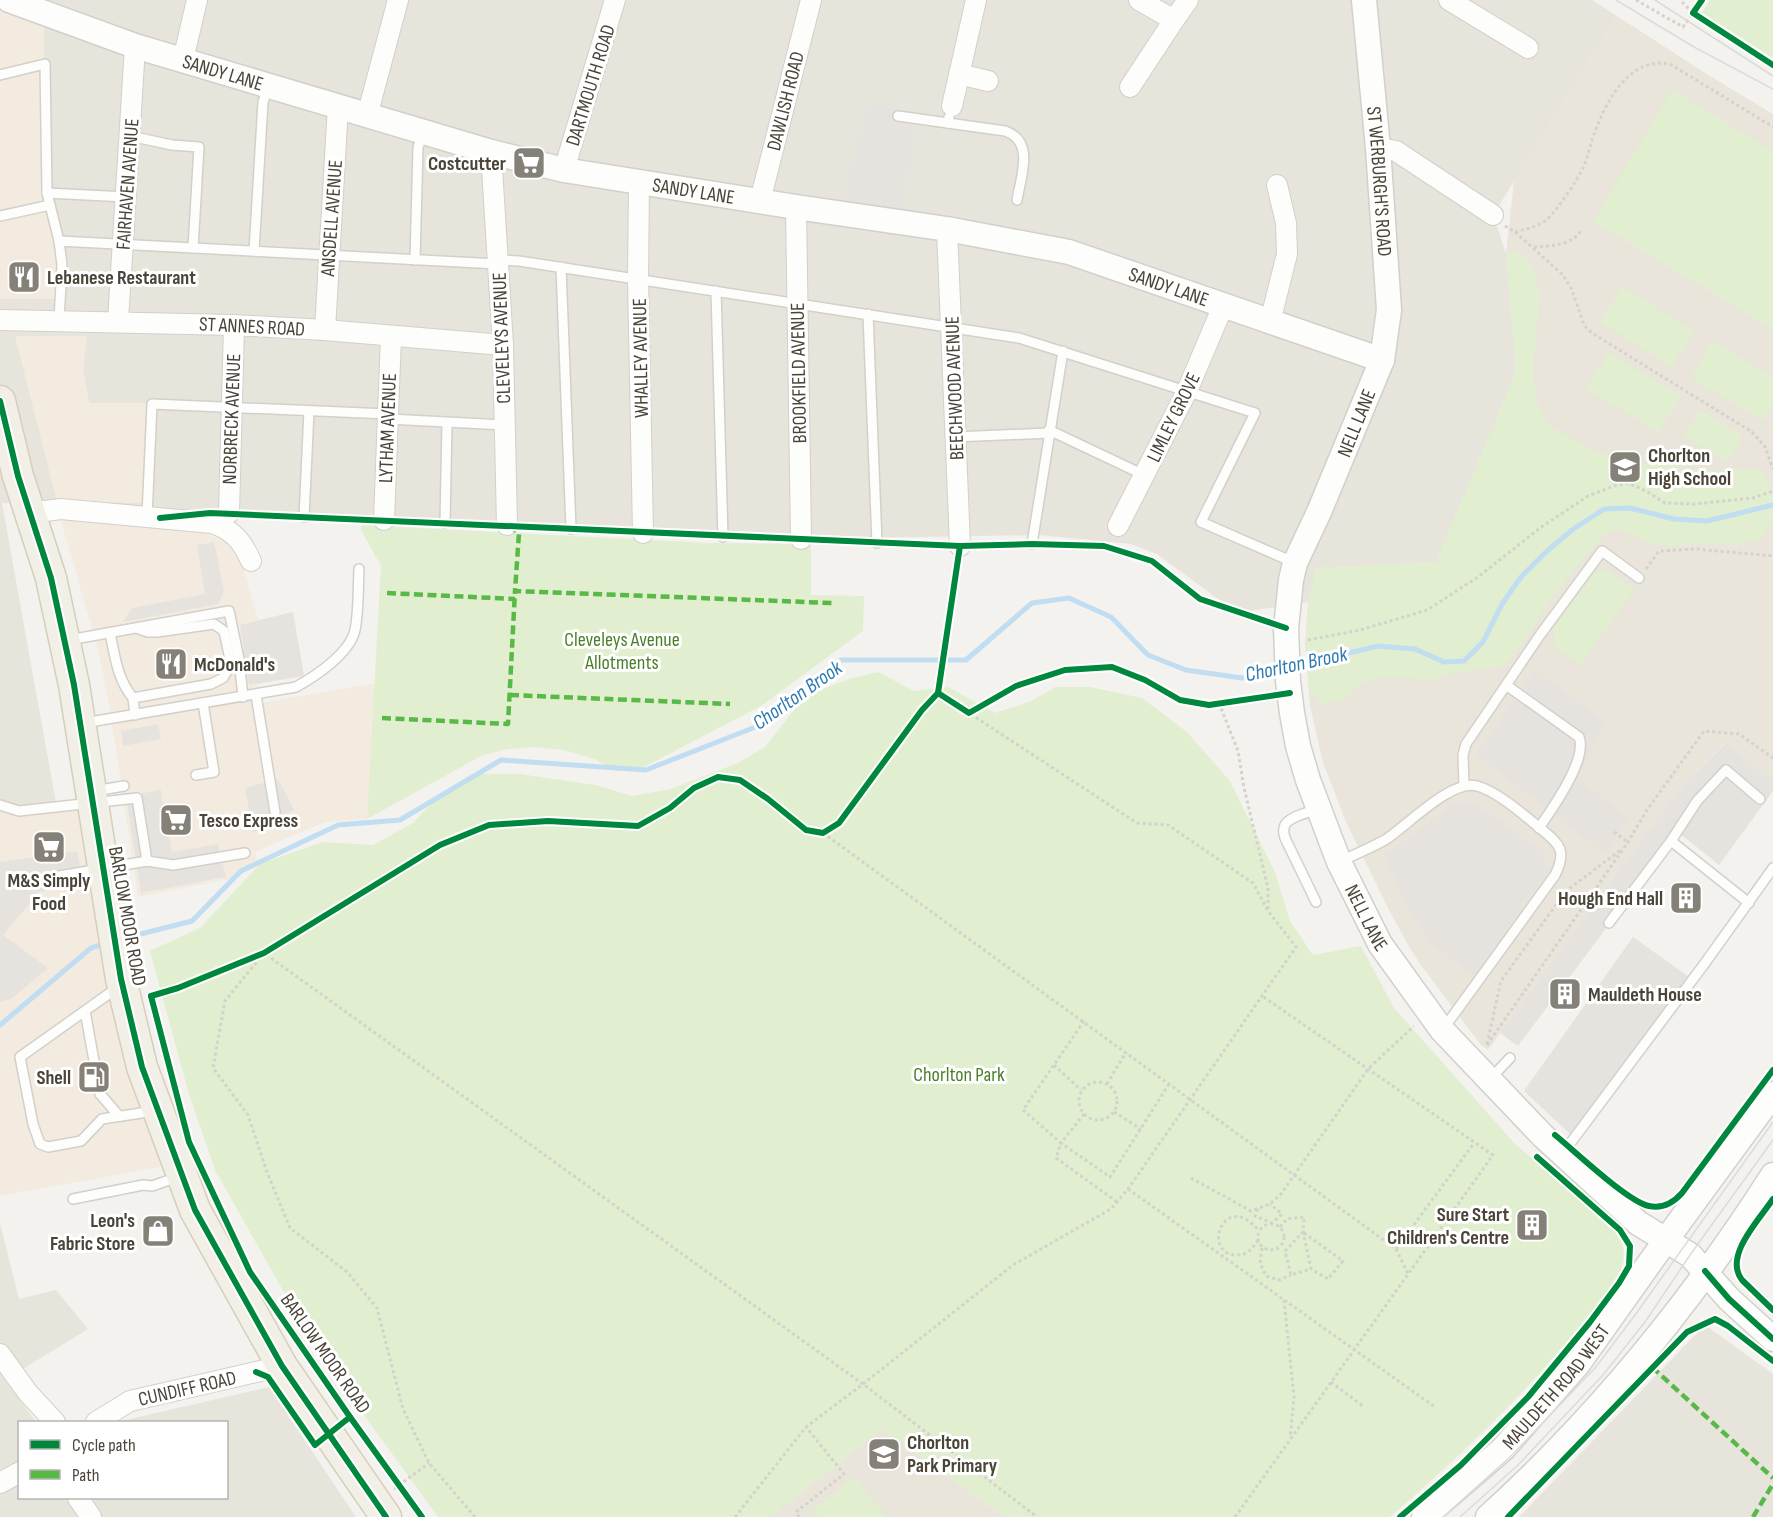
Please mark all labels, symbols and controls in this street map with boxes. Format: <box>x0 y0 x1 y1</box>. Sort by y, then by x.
street label: DARTMOUTH ROAD <box>561 22 621 149</box>
street label: DAWLISH ROAD <box>762 49 810 153</box>
street label: SANDY LANE <box>180 50 266 97</box>
street label: ST WERBURGH'S ROAD <box>1361 105 1396 257</box>
street label: FAIRHAVEN AVENUE <box>111 118 145 251</box>
supermarket icon: Costcutter <box>511 145 547 181</box>
place label: Costcutter <box>428 152 506 176</box>
street label: ANSDELL AVENUE <box>316 159 348 278</box>
street label: SANDY LANE <box>651 173 736 210</box>
restaurant icon: Lebanese Restaurant <box>6 259 42 295</box>
street label: SANDY LANE <box>1125 263 1212 312</box>
place label: Lebanese Restaurant <box>47 266 196 290</box>
street label: CLEVELEYS AVENUE <box>488 272 516 404</box>
street label: WHALLEY AVENUE <box>628 298 654 418</box>
street label: BROOKFIELD AVENUE <box>786 302 812 444</box>
street label: ST ANNES ROAD <box>198 312 305 342</box>
street label: BEECHWOOD AVENUE <box>940 315 970 460</box>
street label: NORBRECK AVENUE <box>218 353 246 485</box>
street label: LIMLEY GROVE <box>1142 369 1206 466</box>
street label: LYTHAM AVENUE <box>374 373 402 483</box>
street label: NELL LANE <box>1332 386 1381 461</box>
place label: Chorlton High School <box>1648 444 1731 491</box>
school or university icon: Chorlton High School <box>1607 449 1643 485</box>
park label: Cleveleys Avenue Allotments <box>564 628 680 675</box>
water label: Chorlton Brook <box>1243 641 1350 687</box>
restaurant icon: McDonald's <box>153 646 189 682</box>
place label: McDonald's <box>194 653 276 677</box>
water label: Chorlton Brook <box>748 655 848 735</box>
supermarket icon: Tesco Express <box>158 802 194 838</box>
place label: Tesco Express <box>199 809 299 833</box>
supermarket icon: M&S Simply Food <box>31 829 67 865</box>
street label: BARLOW MOOR ROAD <box>103 845 151 988</box>
place label: M&S Simply Food <box>8 869 91 916</box>
building icon: Hough End Hall <box>1668 880 1704 916</box>
street label: NELL LANE <box>1339 881 1392 956</box>
place label: Hough End Hall <box>1558 887 1663 911</box>
building icon: Mauldeth House <box>1547 976 1583 1012</box>
place label: Mauldeth House <box>1588 983 1702 1007</box>
fuel station icon: Shell <box>76 1059 112 1095</box>
park label: Chorlton Park <box>913 1063 1005 1087</box>
place label: Shell <box>36 1066 71 1090</box>
place label: Sure Start Children's Centre <box>1387 1203 1509 1250</box>
building icon: Sure Start Children's Centre <box>1514 1207 1550 1243</box>
place label: Leon's Fabric Store <box>50 1209 135 1256</box>
shop icon: Leon's Fabric Store <box>140 1213 176 1249</box>
street label: BARLOW MOOR ROAD <box>275 1289 375 1418</box>
street label: MAULDETH ROAD WEST <box>1497 1320 1615 1455</box>
street label: CUNDIFF ROAD <box>136 1366 239 1412</box>
legend <box>18 1421 228 1499</box>
place label: Chorlton Park Primary <box>907 1431 998 1478</box>
text: Cycle path <box>72 1435 136 1456</box>
school or university icon: Chorlton Park Primary <box>866 1436 902 1472</box>
text: Path <box>72 1465 100 1486</box>

